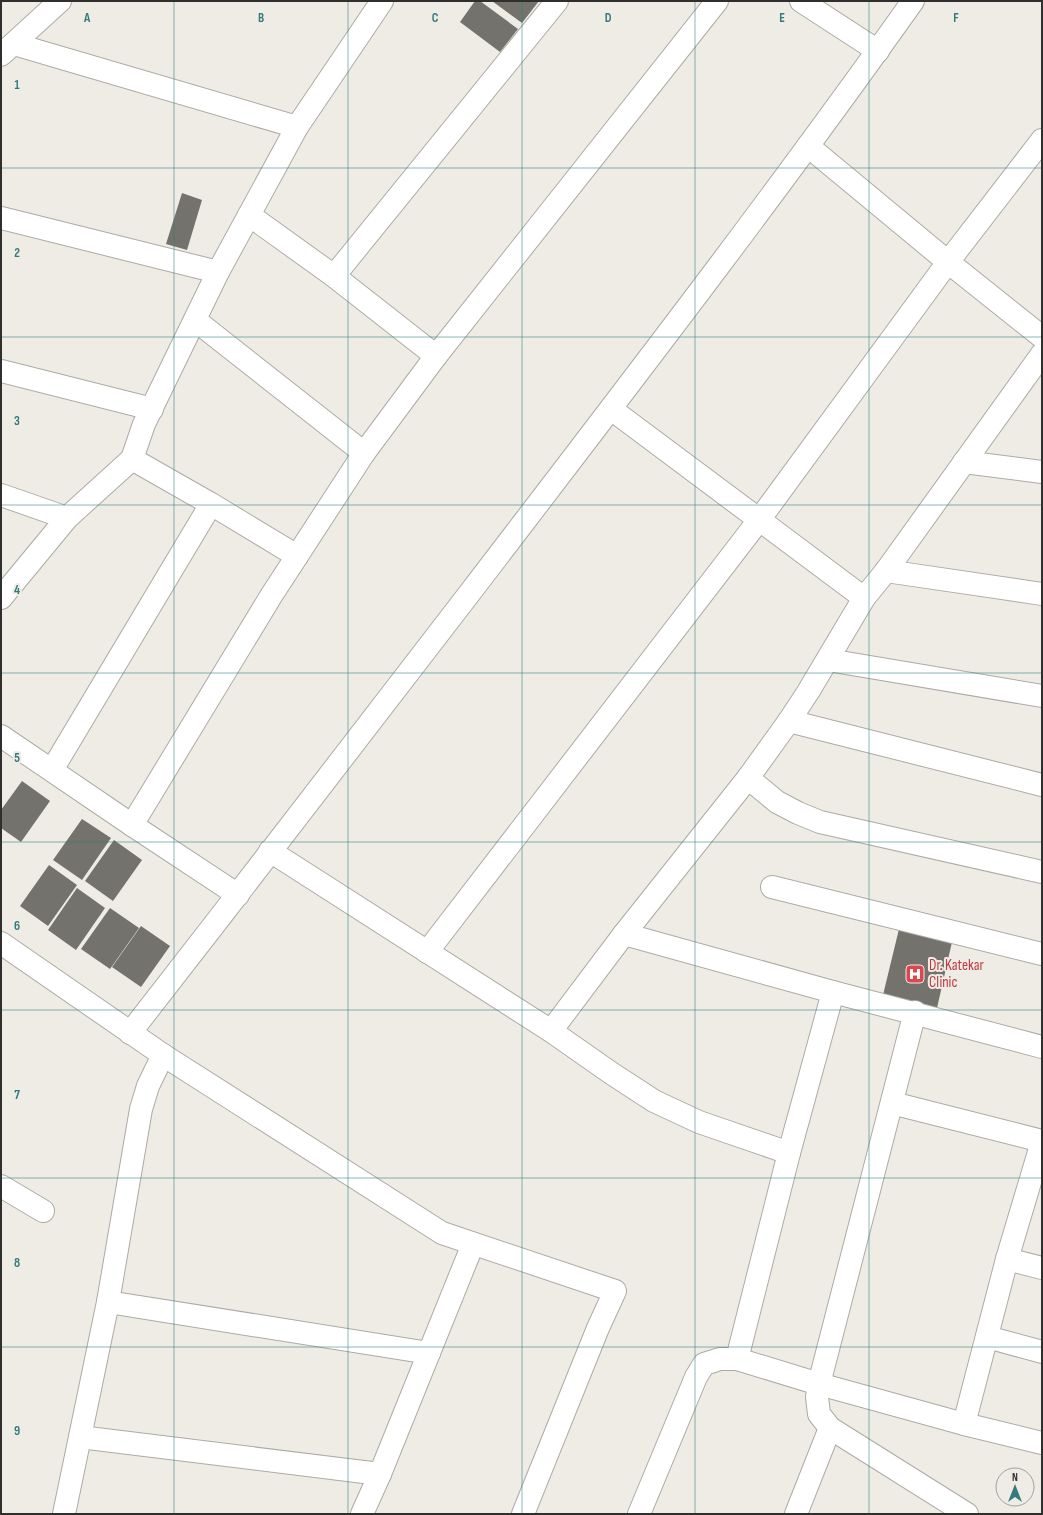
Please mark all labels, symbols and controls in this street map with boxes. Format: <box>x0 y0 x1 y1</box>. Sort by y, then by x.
text: A <box>83 10 91 26</box>
text: B <box>258 10 264 26</box>
text: C <box>432 10 439 26</box>
text: D <box>605 10 612 26</box>
text: E <box>779 10 785 26</box>
text: F <box>953 10 959 26</box>
text: 1 <box>14 77 20 93</box>
text: 2 <box>14 245 20 261</box>
text: 3 <box>14 413 20 429</box>
text: 4 <box>14 582 20 598</box>
text: 5 <box>14 750 20 766</box>
text: 6 <box>14 918 20 934</box>
place label: Dr. Katekar Clinic <box>929 956 985 992</box>
hospital icon: Dr. Katekar Clinic <box>904 963 926 985</box>
text: 7 <box>14 1087 20 1103</box>
text: 8 <box>14 1255 20 1271</box>
text: 9 <box>14 1423 20 1439</box>
north arrow <box>995 1467 1035 1507</box>
text: N <box>1012 1471 1018 1484</box>

